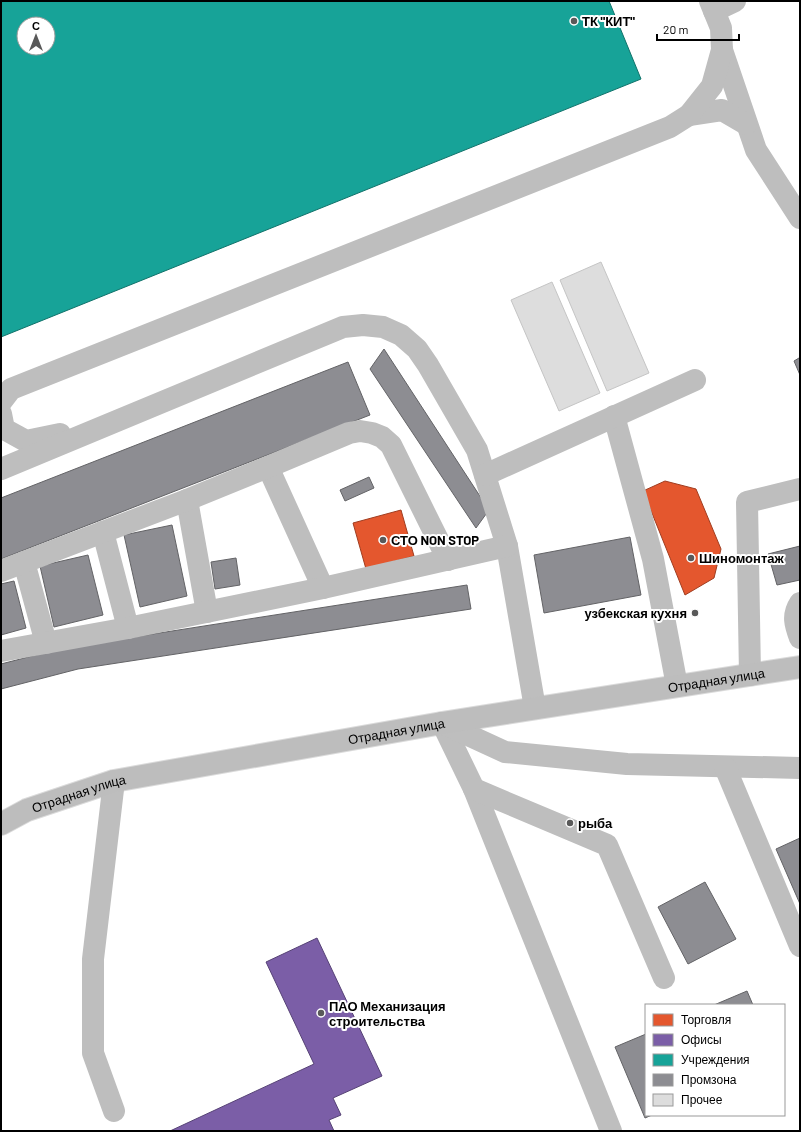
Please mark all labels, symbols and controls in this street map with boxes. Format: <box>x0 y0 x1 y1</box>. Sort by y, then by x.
place label: ТК "КИТ" <box>582 13 635 29</box>
north arrow <box>16 16 56 56</box>
marker: ТК "КИТ" <box>569 16 579 26</box>
scale bar <box>657 16 739 42</box>
text: С <box>32 19 40 32</box>
text: 20 m <box>663 22 689 36</box>
place label: СТО NON STOP <box>391 532 479 548</box>
marker: СТО NON STOP <box>378 535 388 545</box>
place label: Шиномонтаж <box>699 550 785 566</box>
marker: Шиномонтаж <box>686 553 696 563</box>
place label: узбекская кухня <box>584 605 687 621</box>
marker: узбекская кухня <box>690 608 700 618</box>
street label: Отрадная улица <box>667 664 767 696</box>
street label: Отрадная улица <box>347 715 447 747</box>
street label: Отрадная улица <box>30 771 128 816</box>
place label: рыба <box>578 815 613 831</box>
marker: рыба <box>565 818 575 828</box>
place label: ПАО Механизация строительства <box>329 998 446 1029</box>
legend <box>645 1004 785 1116</box>
marker: ПАО Механизация строительства <box>316 1008 326 1018</box>
text: Торговля <box>681 1012 731 1027</box>
text: Офисы <box>681 1032 722 1047</box>
text: Учреждения <box>681 1052 750 1067</box>
text: Промзона <box>681 1072 737 1087</box>
text: Прочее <box>681 1092 723 1107</box>

